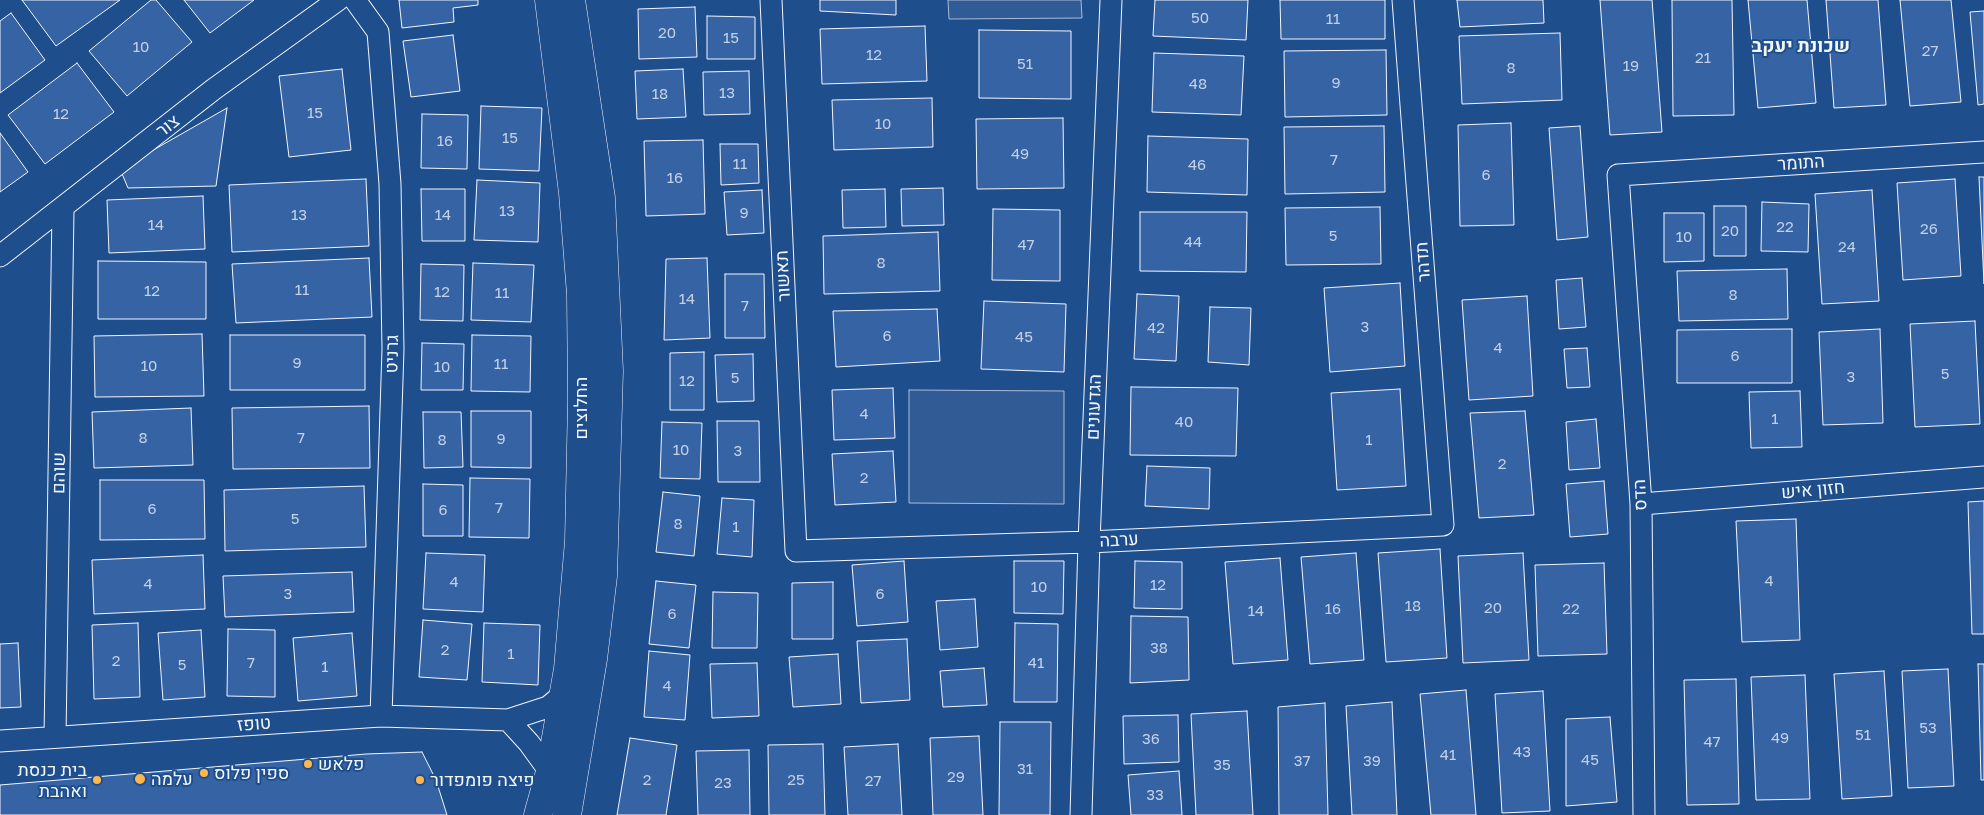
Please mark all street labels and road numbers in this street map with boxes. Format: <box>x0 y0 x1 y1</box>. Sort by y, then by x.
street label: צור <box>152 110 184 142</box>
street label: התומר <box>1777 151 1825 175</box>
street label: תדהר <box>1411 241 1435 283</box>
street label: תאשור <box>771 250 795 302</box>
street label: גרניט <box>381 334 403 374</box>
street label: הגדעונים <box>1082 374 1106 440</box>
street label: החלוצים <box>570 377 592 439</box>
street label: שוהם <box>48 452 70 494</box>
street label: חזון איש <box>1780 476 1846 504</box>
street label: הדס <box>1628 479 1652 511</box>
street label: ערבה <box>1099 528 1139 552</box>
street label: טופז <box>236 712 272 736</box>

